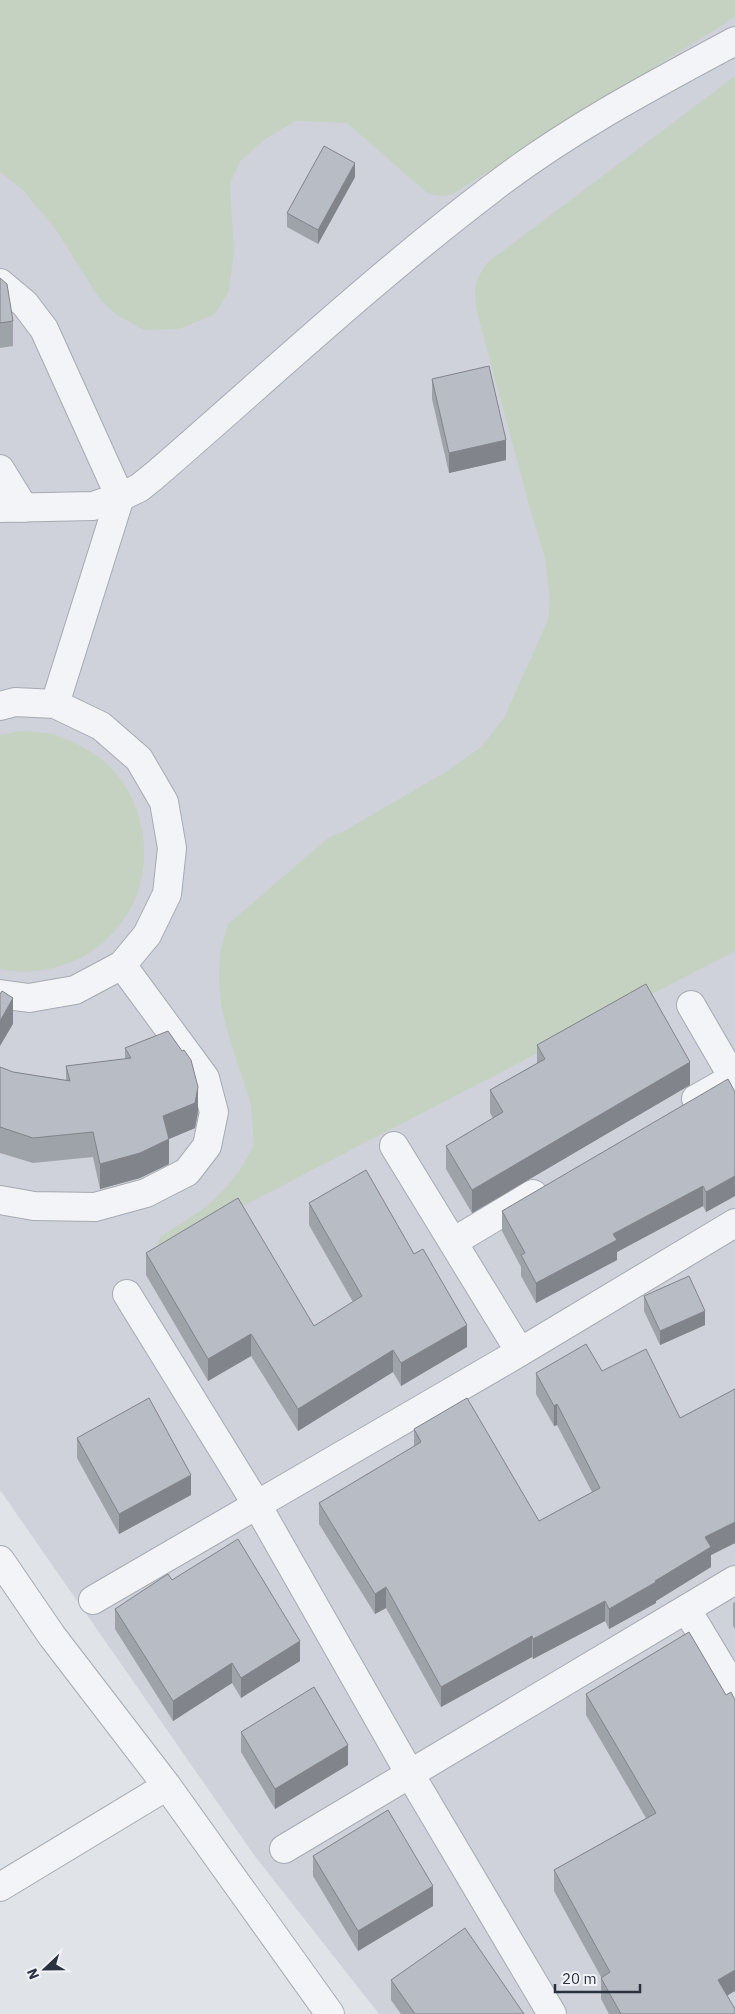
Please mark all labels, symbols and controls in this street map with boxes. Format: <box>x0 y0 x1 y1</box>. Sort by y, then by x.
north arrow <box>20 1944 70 1994</box>
scale bar <box>555 1962 640 1994</box>
text: N <box>23 1966 43 1982</box>
text: 20 m <box>562 1969 597 1988</box>

